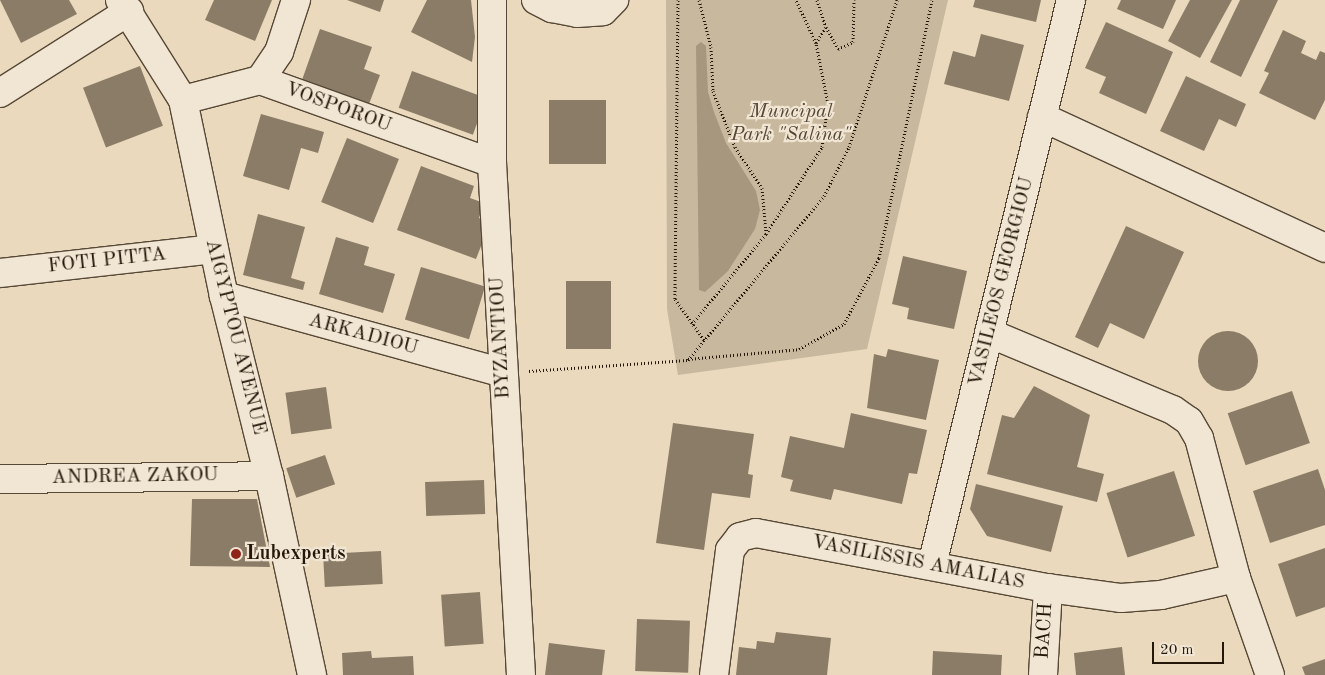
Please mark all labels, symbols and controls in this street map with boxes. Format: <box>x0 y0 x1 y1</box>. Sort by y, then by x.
street label: VOSPOROU <box>281 78 395 138</box>
park label: Muncipal Park "Salina" <box>731 101 851 148</box>
street label: VASILEOS GEORGIOU <box>964 175 1040 389</box>
street label: AIGYPTOU AVENUE <box>199 237 271 437</box>
street label: FOTI PITTA <box>47 243 167 279</box>
street label: BYZANTIOU <box>486 276 516 400</box>
street label: ARKADIOU <box>306 309 420 361</box>
street label: ANDREA ZAKOU <box>51 464 219 490</box>
street label: VASILISSIS AMALIAS <box>810 531 1026 595</box>
place label: Lubexperts <box>246 542 346 566</box>
marker: Lubexperts <box>230 548 242 560</box>
street label: BACH <box>1031 602 1059 660</box>
scale bar <box>1155 632 1228 664</box>
text: 20 m <box>1160 643 1194 658</box>

